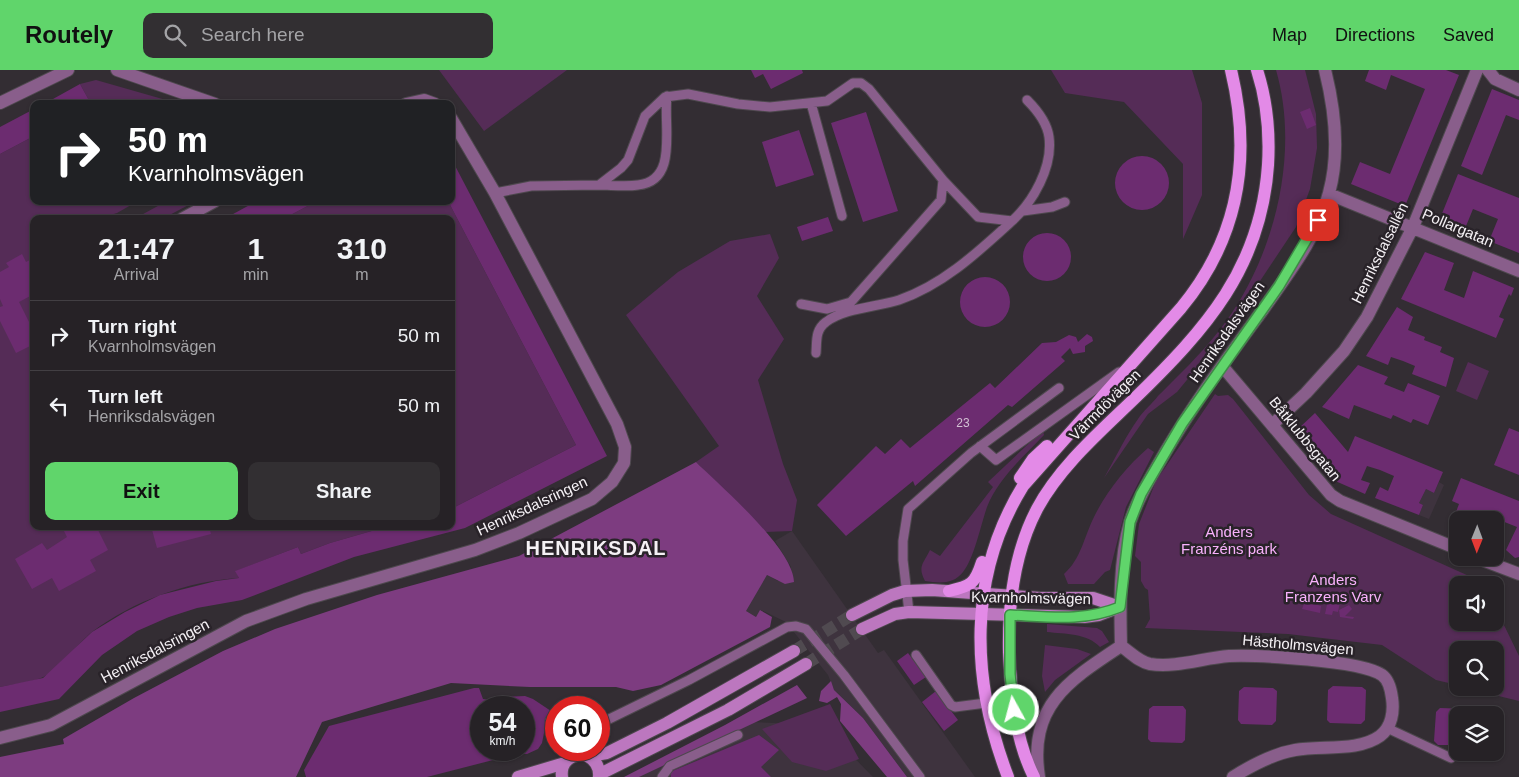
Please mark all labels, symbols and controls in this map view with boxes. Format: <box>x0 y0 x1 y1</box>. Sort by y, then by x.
search box <box>143 13 493 58</box>
text: Routely <box>25 21 113 48</box>
icon: search <box>161 21 189 49</box>
text: Search here <box>201 24 305 45</box>
text: Map <box>1272 25 1307 45</box>
text: Directions <box>1335 25 1415 45</box>
text: Saved <box>1443 25 1494 45</box>
icon: right <box>45 120 110 185</box>
text: 50 m <box>128 120 208 159</box>
text: Kvarnholmsvägen <box>128 161 304 186</box>
pin <box>1297 199 1339 241</box>
street label: Henriksdalsallén <box>1348 200 1411 306</box>
street label: Pollargatan <box>1420 205 1496 250</box>
icon: arrive <box>1304 206 1332 234</box>
text: 21:47 <box>98 232 175 265</box>
text: 1 <box>247 232 264 265</box>
text: 310 <box>337 232 387 265</box>
text: Arrival <box>114 266 159 283</box>
text: min <box>243 266 269 283</box>
text: m <box>355 266 368 283</box>
street label: Henriksdalsvägen <box>1185 278 1268 385</box>
text: Turn right <box>88 316 176 337</box>
icon: right <box>45 322 73 350</box>
text: 50 m <box>398 325 440 346</box>
text: Kvarnholmsvägen <box>88 338 216 355</box>
street label: Värmdövägen <box>1066 366 1144 444</box>
text: Turn left <box>88 386 163 407</box>
icon: left <box>45 392 73 420</box>
street label: Båtklubbsgatan <box>1266 393 1345 484</box>
text: 50 m <box>398 395 440 416</box>
text: Henriksdalsvägen <box>88 408 215 425</box>
house number: 23 <box>956 416 970 430</box>
button: Exit <box>45 462 238 520</box>
button: Share <box>248 462 440 520</box>
street label: Henriksdalsringen <box>474 472 590 539</box>
north arrow <box>1449 511 1504 566</box>
map controls <box>1449 511 1504 761</box>
park label: Anders Franzéns park <box>1181 523 1277 557</box>
district label: HENRIKSDAL <box>525 537 667 559</box>
park label: Anders Franzens Varv <box>1285 571 1382 605</box>
button: sound <box>1449 576 1504 631</box>
street label: Kvarnholmsvägen <box>971 588 1091 607</box>
street label: Henriksdalsringen <box>98 615 212 686</box>
street label: Hästholmsvägen <box>1242 631 1354 658</box>
button: search <box>1449 641 1504 696</box>
position arrow <box>987 683 1039 735</box>
speed limit sign: 60 <box>545 696 610 761</box>
button: layers <box>1449 706 1504 761</box>
text: 54 <box>489 708 516 736</box>
text: km/h <box>489 734 516 748</box>

